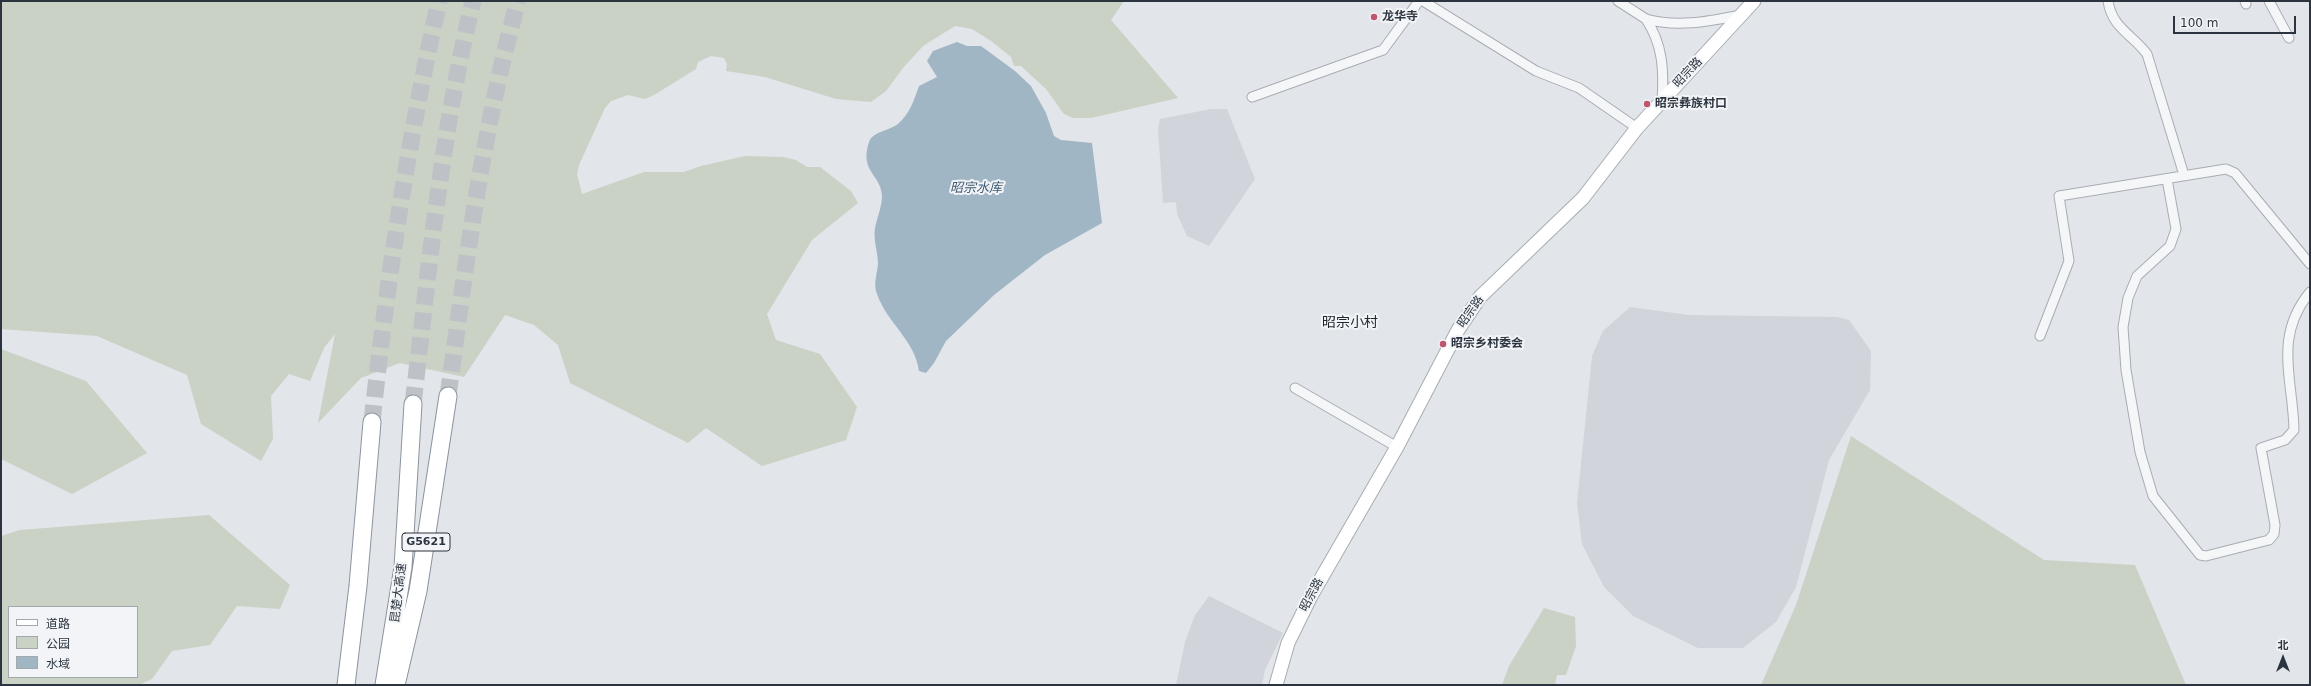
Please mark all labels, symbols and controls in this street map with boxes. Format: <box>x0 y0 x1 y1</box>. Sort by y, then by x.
scale bar <box>2175 8 2298 34</box>
place label: 龙华寺 <box>1382 10 1418 24</box>
marker: 龙华寺 <box>1369 12 1379 22</box>
text: 100 m <box>2180 16 2218 30</box>
street label: 昭宗路 <box>1670 55 1706 91</box>
place label: 昭宗彝族村口 <box>1655 97 1727 111</box>
marker: 昭宗彝族村口 <box>1642 99 1652 109</box>
water label: 昭宗水库 <box>950 181 1002 197</box>
street label: 昭宗路 <box>1455 293 1487 331</box>
district label: 昭宗小村 <box>1322 315 1378 331</box>
place label: 昭宗乡村委会 <box>1451 337 1523 351</box>
marker: 昭宗乡村委会 <box>1438 339 1448 349</box>
road number: G5621 <box>402 533 450 551</box>
street label: 昆楚大高速 <box>388 562 410 624</box>
street label: 昭宗路 <box>1297 576 1327 614</box>
legend <box>8 606 138 678</box>
text: 道路 <box>46 617 70 631</box>
text: 公园 <box>46 637 70 651</box>
north arrow <box>2263 638 2303 678</box>
text: 北 <box>2278 639 2289 652</box>
text: 水域 <box>46 657 70 671</box>

